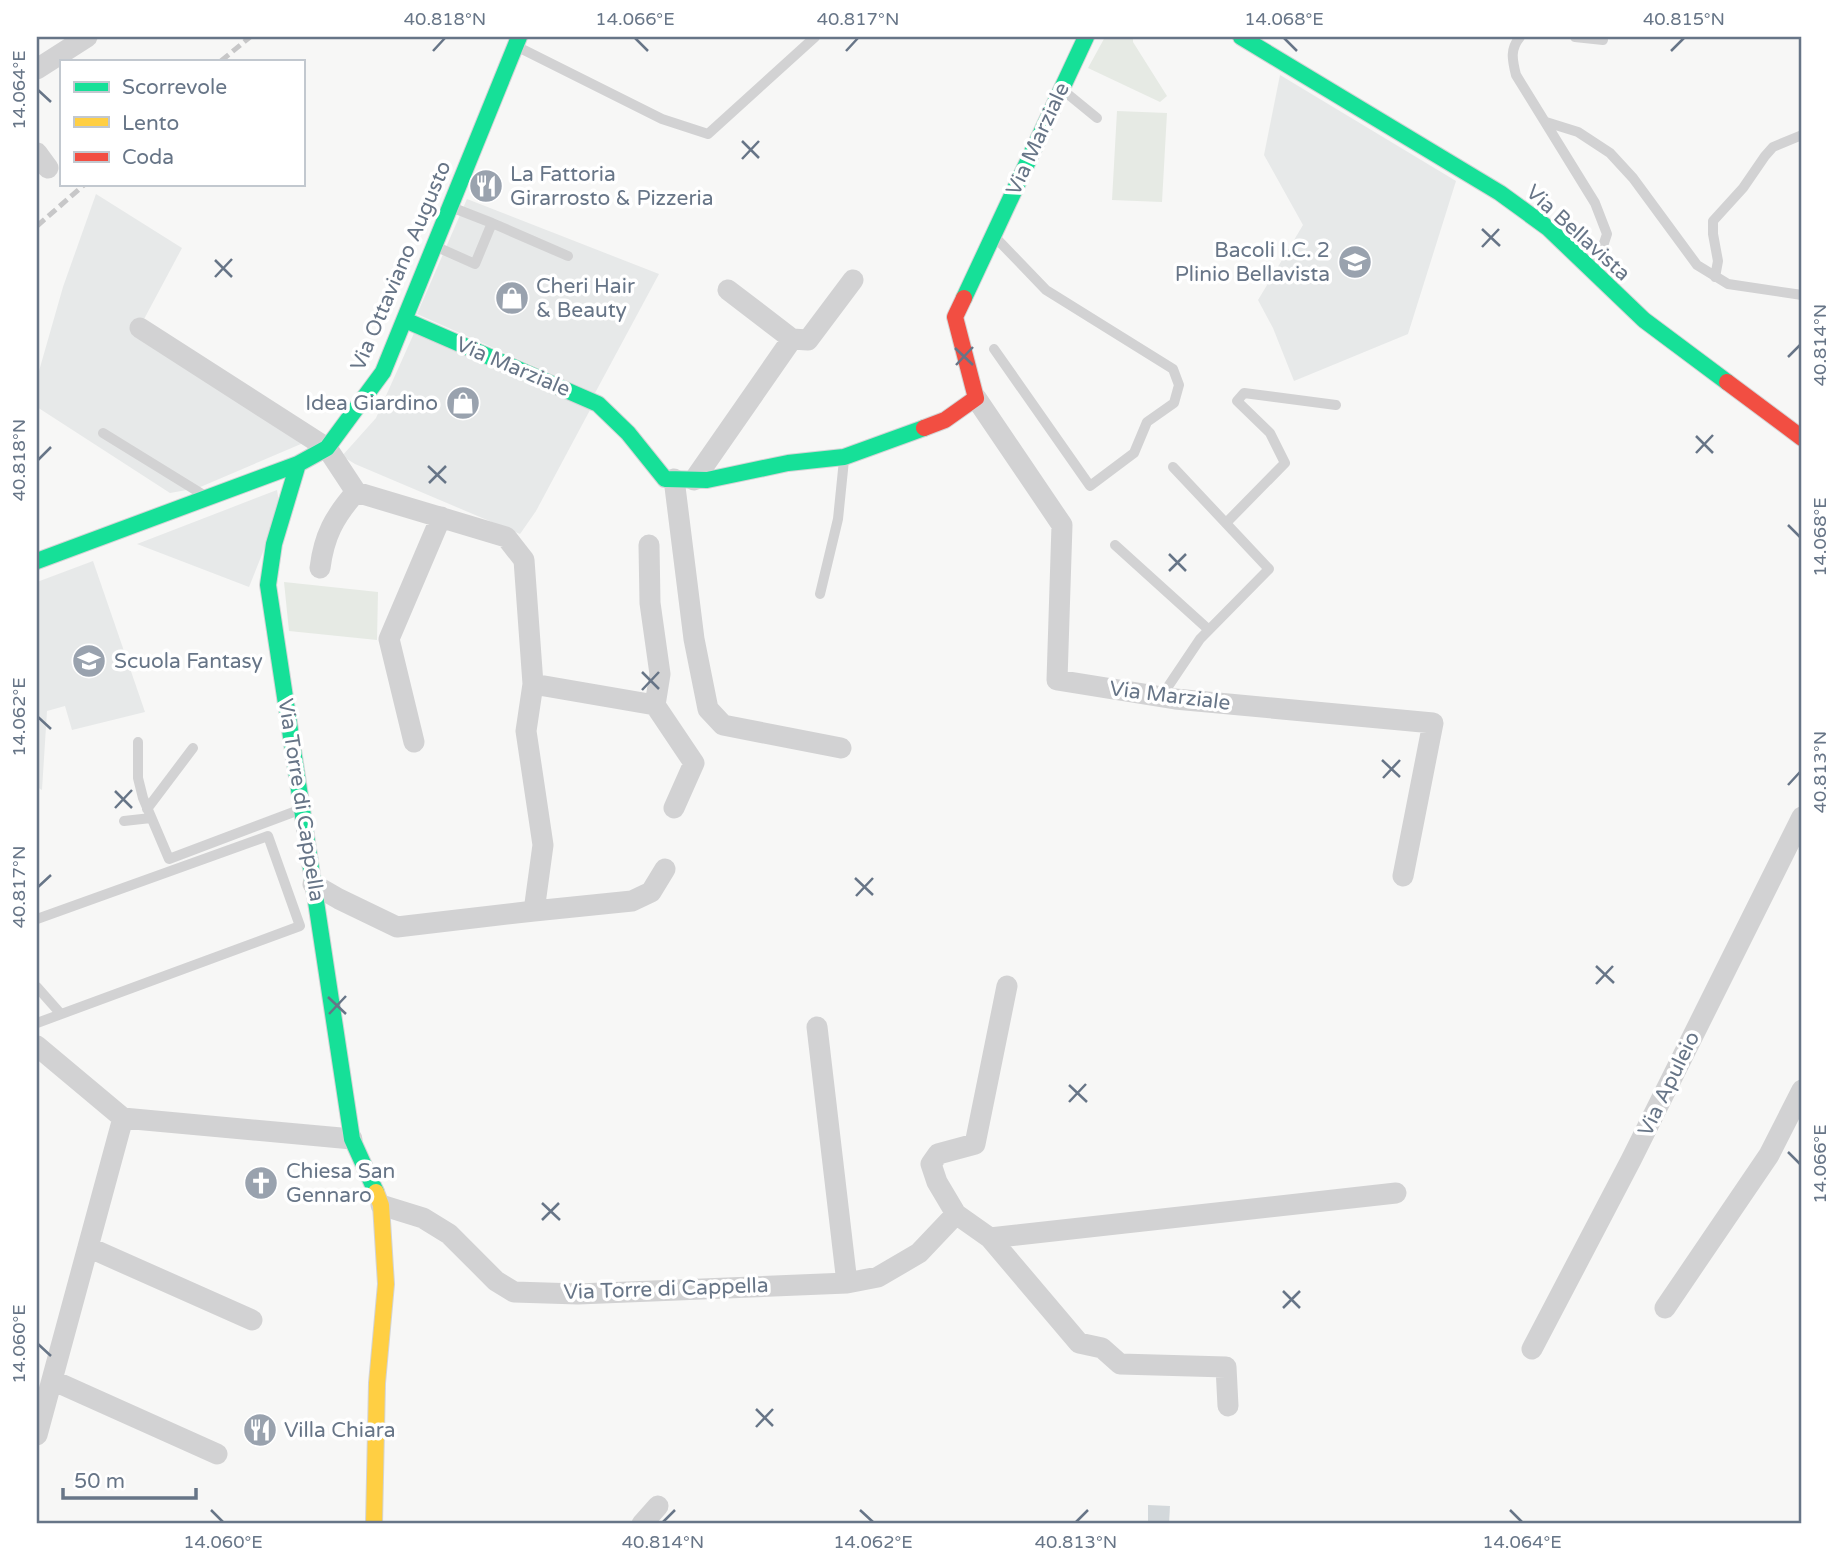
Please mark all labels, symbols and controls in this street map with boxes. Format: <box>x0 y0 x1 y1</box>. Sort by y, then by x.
text: 40.818°N <box>404 8 486 30</box>
text: 14.066°E <box>595 8 675 30</box>
text: 40.817°N <box>817 8 899 30</box>
text: 14.068°E <box>1244 8 1324 30</box>
text: 40.815°N <box>1643 8 1725 30</box>
text: 14.064°E <box>8 50 30 130</box>
legend <box>60 60 304 186</box>
text: Scorrevole <box>122 75 227 100</box>
street label: Via Marziale <box>1001 79 1075 199</box>
text: Lento <box>122 111 179 136</box>
text: Coda <box>122 145 174 170</box>
street label: Via Ottaviano Augusto <box>345 157 457 375</box>
place label: La Fattoria Girarrosto & Pizzeria <box>510 162 714 211</box>
restaurant icon: La Fattoria Girarrosto & Pizzeria <box>467 167 505 205</box>
street label: Via Bellavista <box>1521 180 1635 286</box>
place label: Bacoli I.C. 2 Plinio Bellavista <box>1175 238 1330 287</box>
school or university icon: Bacoli I.C. 2 Plinio Bellavista <box>1336 243 1374 281</box>
place label: Cheri Hair & Beauty <box>536 274 635 323</box>
shop icon: Cheri Hair & Beauty <box>493 279 531 317</box>
text: 40.814°N <box>1809 304 1831 386</box>
street label: Via Marziale <box>452 332 574 402</box>
shop icon: Idea Giardino <box>444 384 482 422</box>
place label: Idea Giardino <box>305 391 438 416</box>
text: 40.818°N <box>8 419 30 501</box>
text: 14.068°E <box>1809 497 1831 577</box>
school or university icon: Scuola Fantasy <box>70 642 108 680</box>
place label: Scuola Fantasy <box>114 649 263 674</box>
street label: Via Marziale <box>1108 676 1232 716</box>
text: 14.062°E <box>8 677 30 757</box>
street label: Via Torre di Cappella <box>273 697 329 903</box>
text: 40.813°N <box>1809 731 1831 813</box>
text: 40.817°N <box>8 846 30 928</box>
street label: Via Apuleio <box>1633 1027 1705 1141</box>
text: 14.066°E <box>1809 1124 1831 1204</box>
place label: Chiesa San Gennaro <box>286 1159 395 1208</box>
church icon: Chiesa San Gennaro <box>242 1164 280 1202</box>
street label: Via Torre di Cappella <box>563 1273 769 1305</box>
text: 14.060°E <box>8 1304 30 1384</box>
restaurant icon: Villa Chiara <box>241 1411 279 1449</box>
place label: Villa Chiara <box>284 1418 396 1443</box>
scale bar <box>63 1456 196 1500</box>
text: 50 m <box>74 1469 125 1494</box>
text: 14.060°E <box>183 1531 263 1553</box>
text: 40.814°N <box>622 1531 704 1553</box>
text: 14.062°E <box>833 1531 913 1553</box>
text: 40.813°N <box>1035 1531 1117 1553</box>
text: 14.064°E <box>1482 1531 1562 1553</box>

